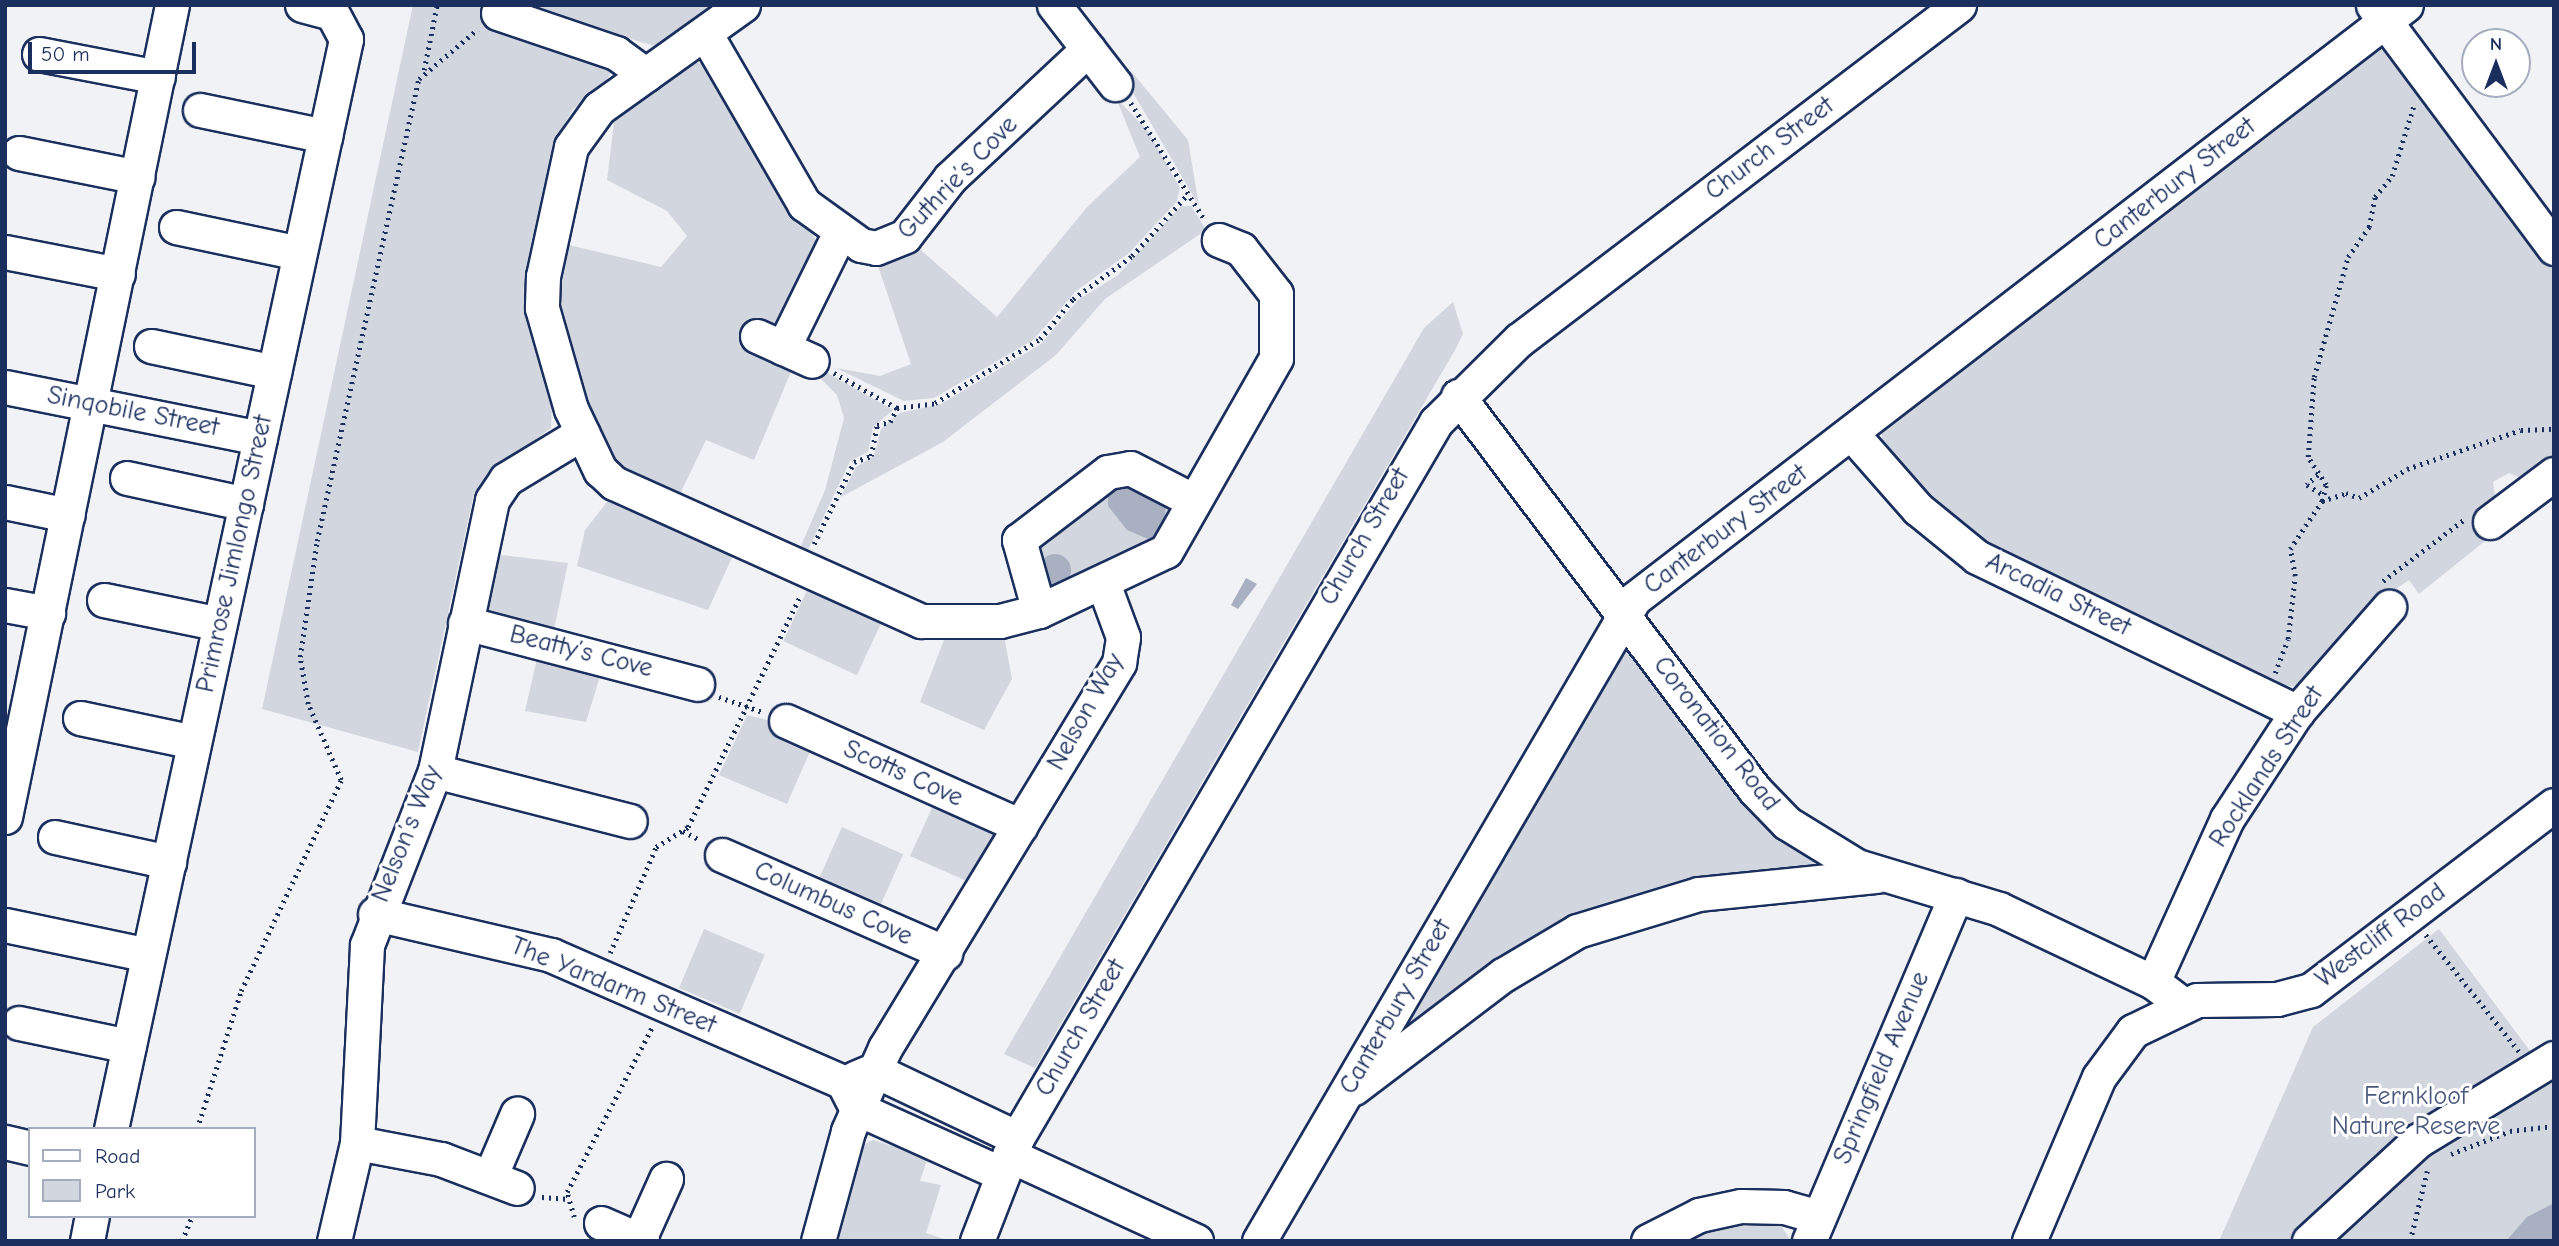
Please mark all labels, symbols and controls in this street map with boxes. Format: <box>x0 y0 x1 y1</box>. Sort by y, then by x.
scale bar <box>32 28 200 72</box>
north arrow <box>2461 28 2531 98</box>
text: N <box>2490 33 2502 55</box>
text: 50 m <box>41 42 90 66</box>
street label: Church Street <box>1700 91 1840 207</box>
street label: Guthrie’s Cove <box>891 110 1025 246</box>
street label: Canterbury Street <box>2088 111 2262 257</box>
street label: Sinqobile Street <box>45 380 221 444</box>
street label: Primrose Jimlongo Street <box>190 413 280 695</box>
street label: Canterbury Street <box>1638 458 1814 602</box>
street label: Church Street <box>1313 463 1417 611</box>
street label: Arcadia Street <box>1980 546 2136 644</box>
street label: Beatty’s Cove <box>506 619 656 685</box>
street label: Nelson Way <box>1041 648 1131 776</box>
street label: Coronation Road <box>1646 651 1786 817</box>
street label: Rocklands Street <box>2203 681 2331 853</box>
street label: Scotts Cove <box>838 734 968 814</box>
street label: Nelson’s Way <box>365 761 449 907</box>
street label: Columbus Cove <box>749 855 917 953</box>
street label: Westcliff Road <box>2310 877 2452 995</box>
street label: Canterbury Street <box>1333 914 1459 1100</box>
street label: The Yardarm Street <box>506 931 720 1041</box>
street label: Church Street <box>1029 954 1133 1102</box>
street label: Springfield Avenue <box>1827 967 1937 1169</box>
park label: Fernkloof Nature Reserve <box>2332 1081 2500 1142</box>
legend <box>28 1127 256 1218</box>
text: Road <box>95 1144 140 1168</box>
text: Park <box>95 1179 135 1203</box>

